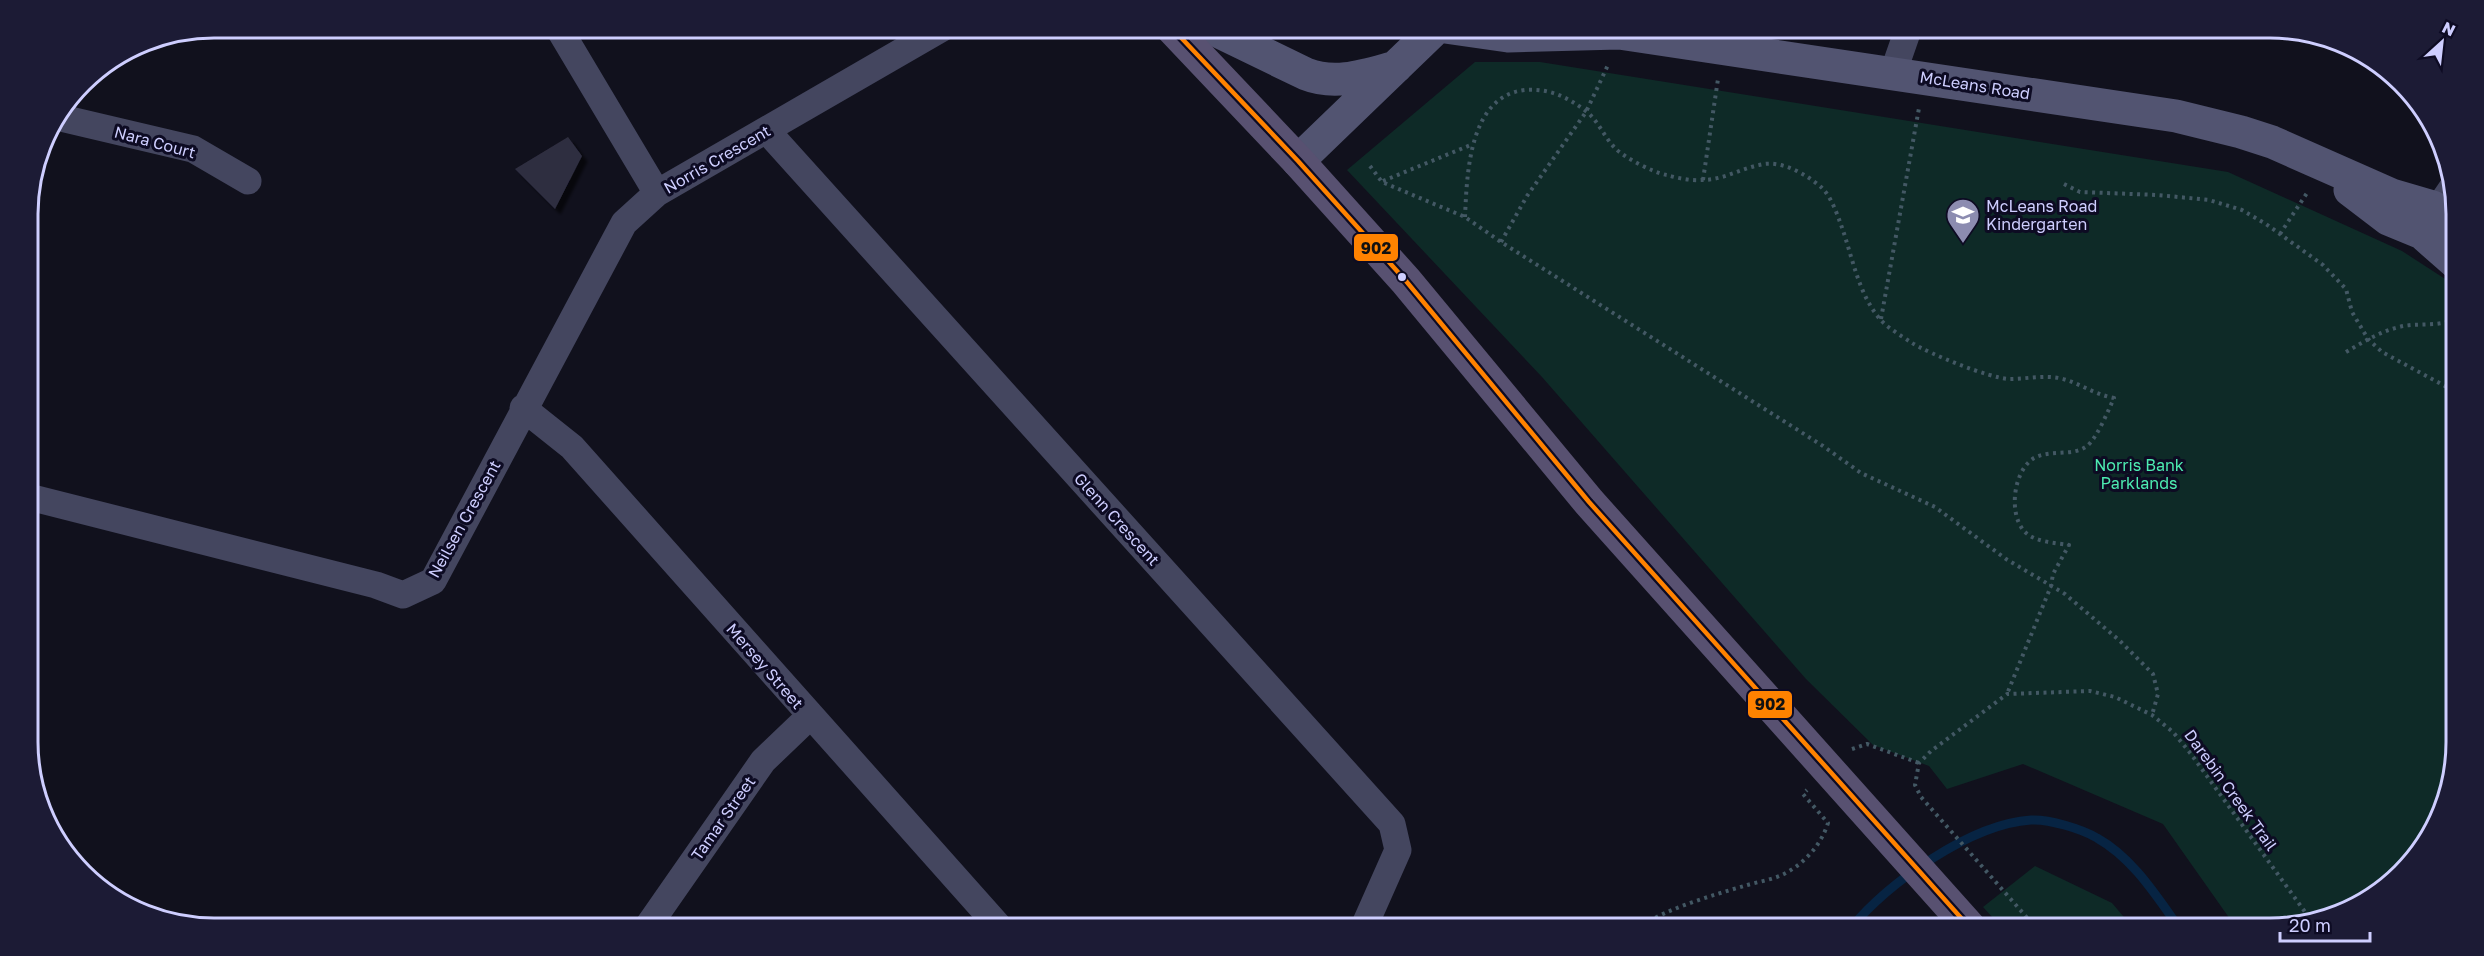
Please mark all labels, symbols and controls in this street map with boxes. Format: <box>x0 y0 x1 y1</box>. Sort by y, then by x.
north arrow <box>2412 12 2472 72</box>
text: N <box>2439 17 2459 40</box>
street label: McLeans Road <box>1918 66 2032 104</box>
street label: Norris Crescent <box>660 120 774 198</box>
street label: Nara Court <box>112 122 198 162</box>
place label: McLeans Road Kindergarten <box>1986 196 2097 234</box>
school or university icon: McLeans Road Kindergarten <box>1945 197 1981 244</box>
line badge: 902 <box>1353 233 1399 262</box>
text: 902 <box>1361 238 1391 258</box>
unlabelled marker <box>1396 271 1408 283</box>
park label: Norris Bank Parklands <box>2094 455 2184 493</box>
street label: Neilsen Crescent <box>423 457 505 581</box>
street label: Glenn Crescent <box>1070 468 1164 570</box>
street label: Mersey Street <box>722 619 808 713</box>
line badge: 902 <box>1747 690 1793 719</box>
text: 902 <box>1755 694 1785 714</box>
street label: Darebin Creek Trail <box>2180 725 2282 855</box>
street label: Tamar Street <box>687 772 759 864</box>
scale bar <box>2280 905 2370 943</box>
text: 20 m <box>2289 914 2331 936</box>

